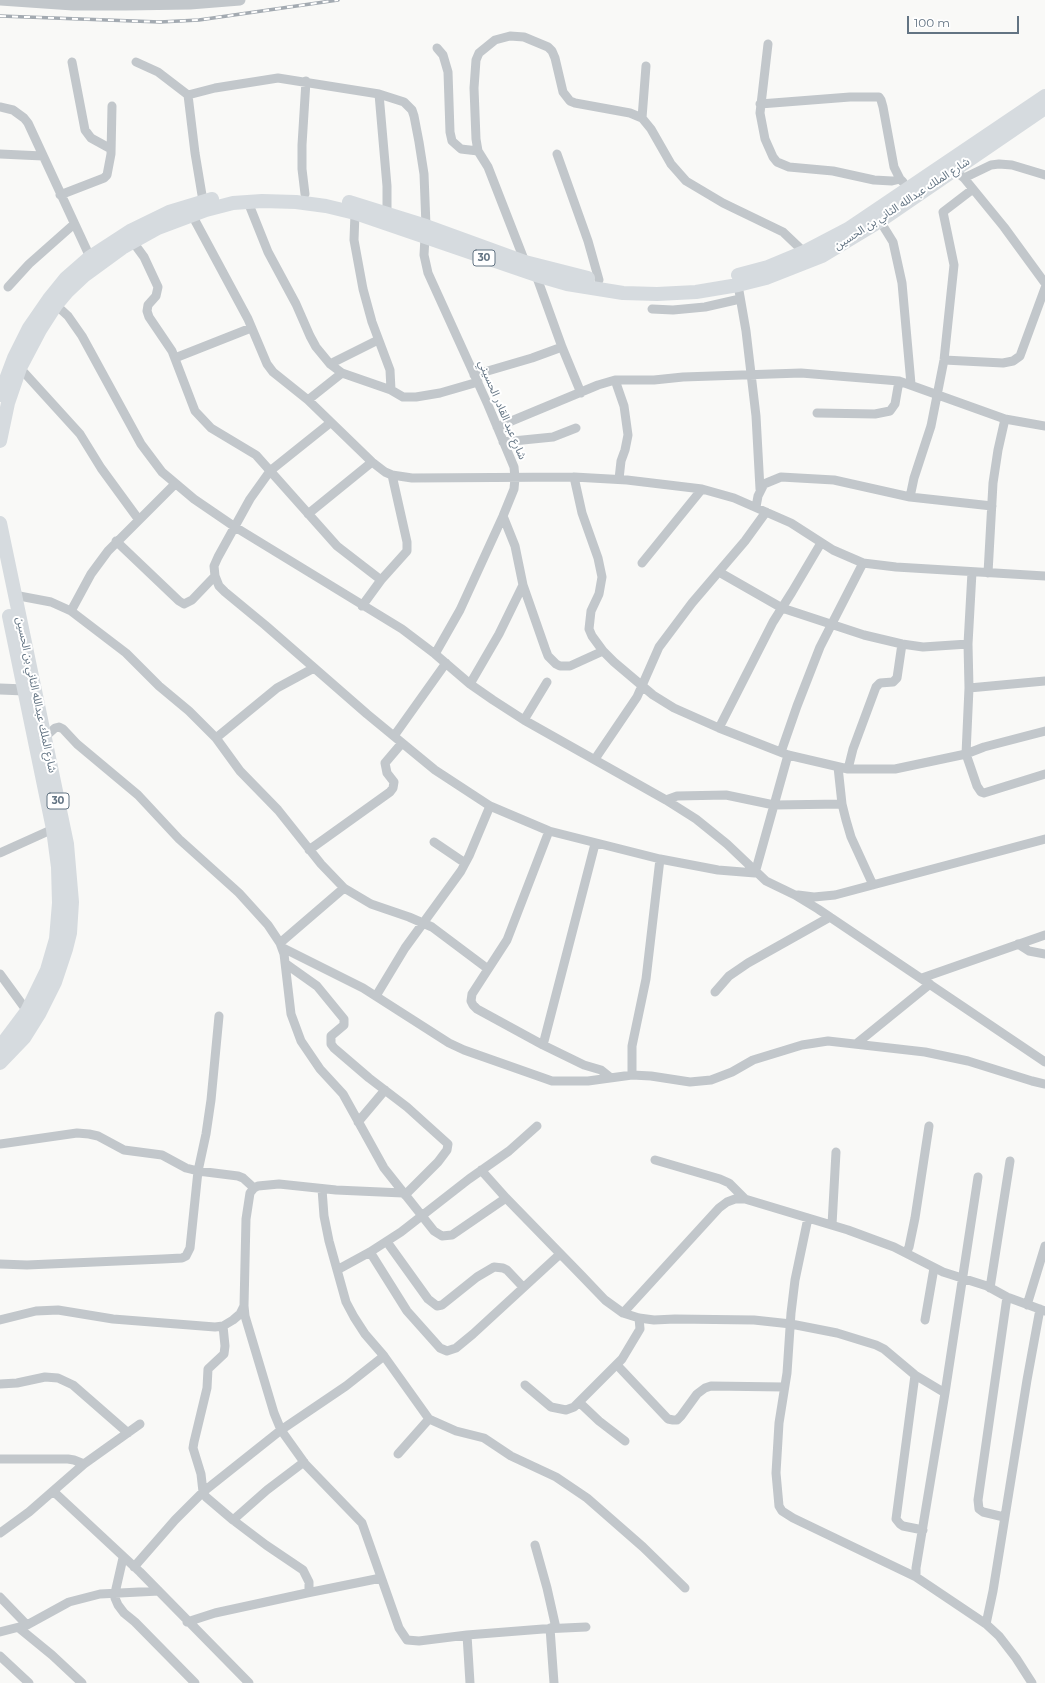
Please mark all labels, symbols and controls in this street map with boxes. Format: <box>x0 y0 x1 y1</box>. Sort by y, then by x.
scale bar <box>909 8 1021 34</box>
text: 100 m <box>914 15 950 30</box>
street label: شارع الملك عبدالله الثاني بن الحسين <box>832 155 972 253</box>
road number: 30 <box>473 250 495 266</box>
street label: شارع عبد القادر الحسيني <box>475 358 529 462</box>
street label: شارع الملك عبدالله الثاني بن الحسين <box>13 616 59 774</box>
road number: 30 <box>47 793 69 809</box>

